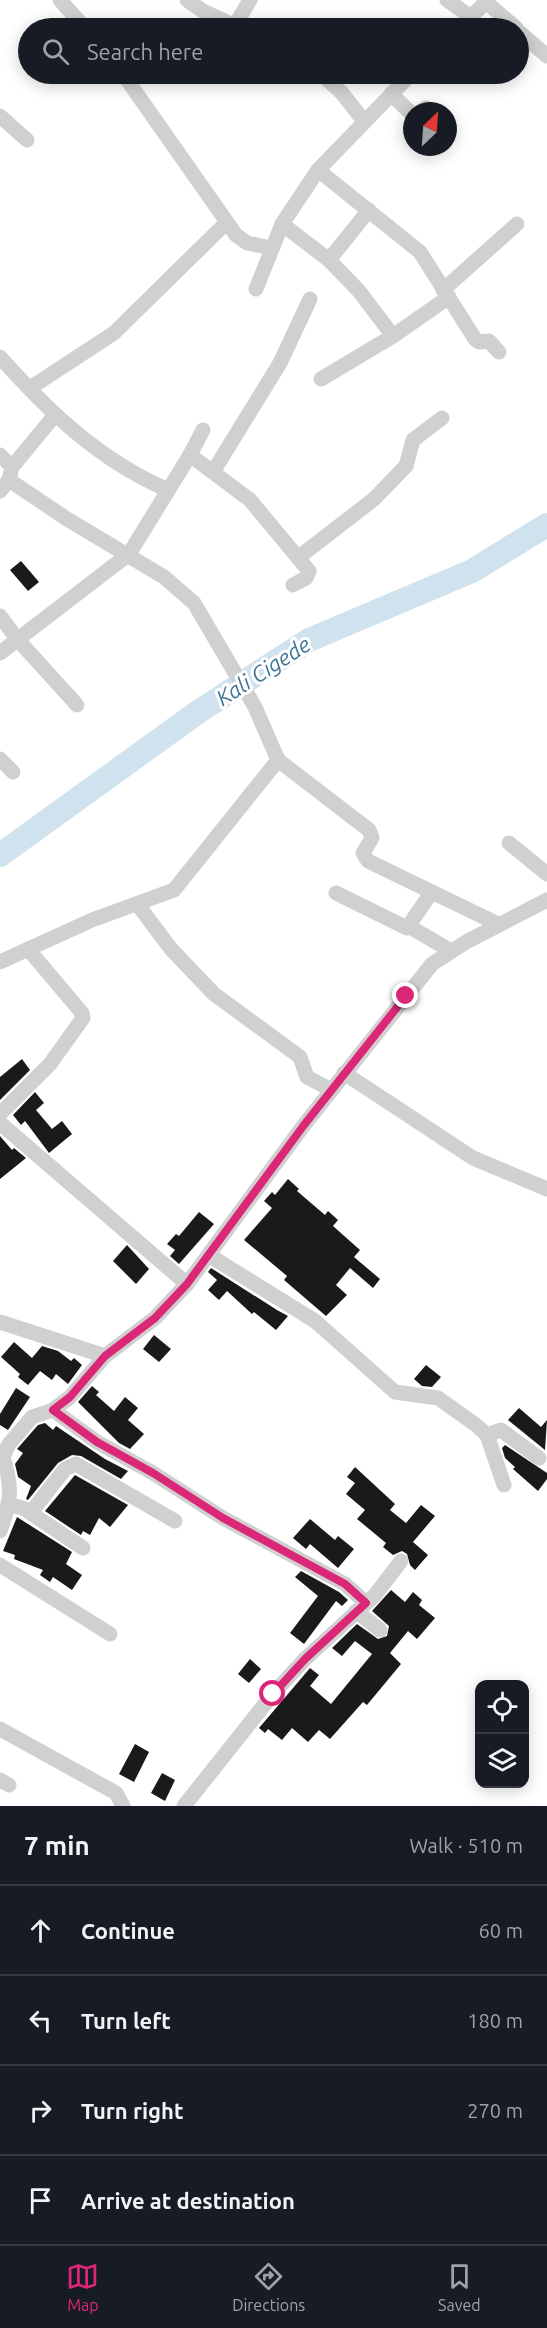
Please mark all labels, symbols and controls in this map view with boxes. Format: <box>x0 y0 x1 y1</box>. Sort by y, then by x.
search box <box>18 18 529 84</box>
icon: search <box>39 35 72 68</box>
text: Search here <box>87 39 203 64</box>
north arrow <box>403 102 457 156</box>
water label: Kali Cigede <box>211 631 314 710</box>
route end <box>392 982 418 1008</box>
route start <box>259 1680 285 1706</box>
map controls <box>475 1680 529 1788</box>
button: locate <box>475 1680 529 1734</box>
button: layers <box>475 1734 529 1788</box>
text: 7 min <box>24 1831 90 1860</box>
text: Walk · 510 m <box>410 1834 523 1857</box>
icon: ahead <box>24 1914 57 1947</box>
text: Continue <box>81 1918 175 1943</box>
text: 60 m <box>479 1919 523 1942</box>
icon: left <box>24 2004 57 2037</box>
text: Turn left <box>81 2008 171 2033</box>
text: 180 m <box>467 2009 523 2032</box>
icon: right <box>24 2094 57 2127</box>
text: Turn right <box>81 2098 183 2123</box>
text: 270 m <box>467 2099 523 2122</box>
icon: arrive <box>24 2184 57 2217</box>
text: Arrive at destination <box>81 2188 295 2213</box>
tab: Map <box>66 2260 99 2314</box>
tab: Directions <box>232 2260 305 2314</box>
tab: Saved <box>438 2260 481 2314</box>

